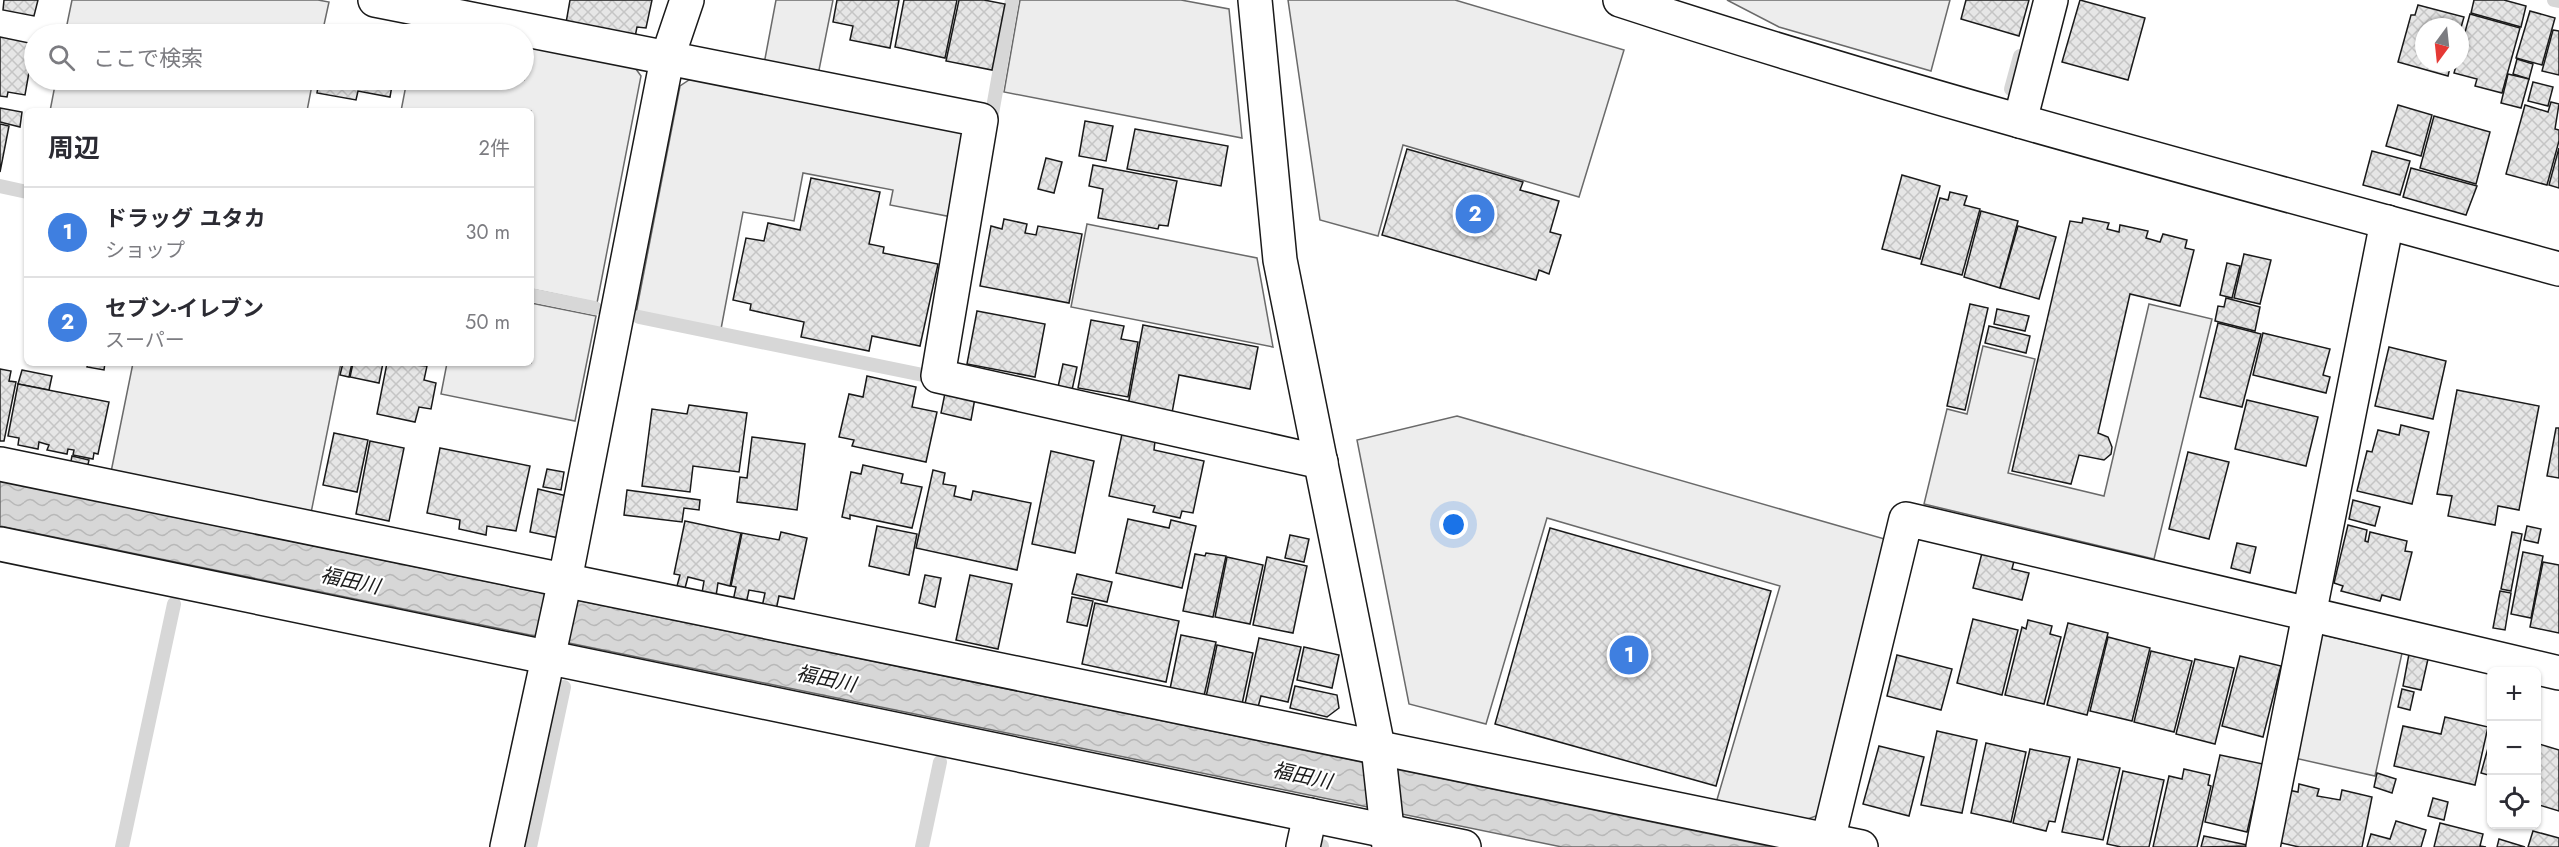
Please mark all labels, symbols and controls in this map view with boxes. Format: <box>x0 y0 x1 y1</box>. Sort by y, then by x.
north arrow <box>2415 18 2469 72</box>
search box <box>24 24 534 90</box>
icon: search <box>45 41 78 74</box>
text: ここで検索 <box>93 42 203 74</box>
text: 周辺 <box>48 129 100 167</box>
text: 2件 <box>479 134 510 163</box>
pin: 2 <box>1456 192 1494 236</box>
text: ドラッグ ユタカ <box>105 202 266 234</box>
text: 1 <box>62 218 73 247</box>
text: 30 m <box>465 218 510 247</box>
text: ショップ <box>105 236 185 265</box>
text: セブン-イレブン <box>105 292 264 324</box>
text: 2 <box>61 308 74 337</box>
text: 50 m <box>465 308 510 337</box>
text: スーパー <box>105 326 185 355</box>
your location <box>1439 510 1468 539</box>
water label: 福田川 <box>318 561 384 602</box>
pin: 1 <box>1610 632 1648 678</box>
water label: 福田川 <box>794 659 860 700</box>
map controls <box>2487 667 2541 829</box>
button: + <box>2487 667 2541 721</box>
button: − <box>2487 721 2541 775</box>
water label: 福田川 <box>1270 756 1336 797</box>
button: locate <box>2487 775 2541 829</box>

